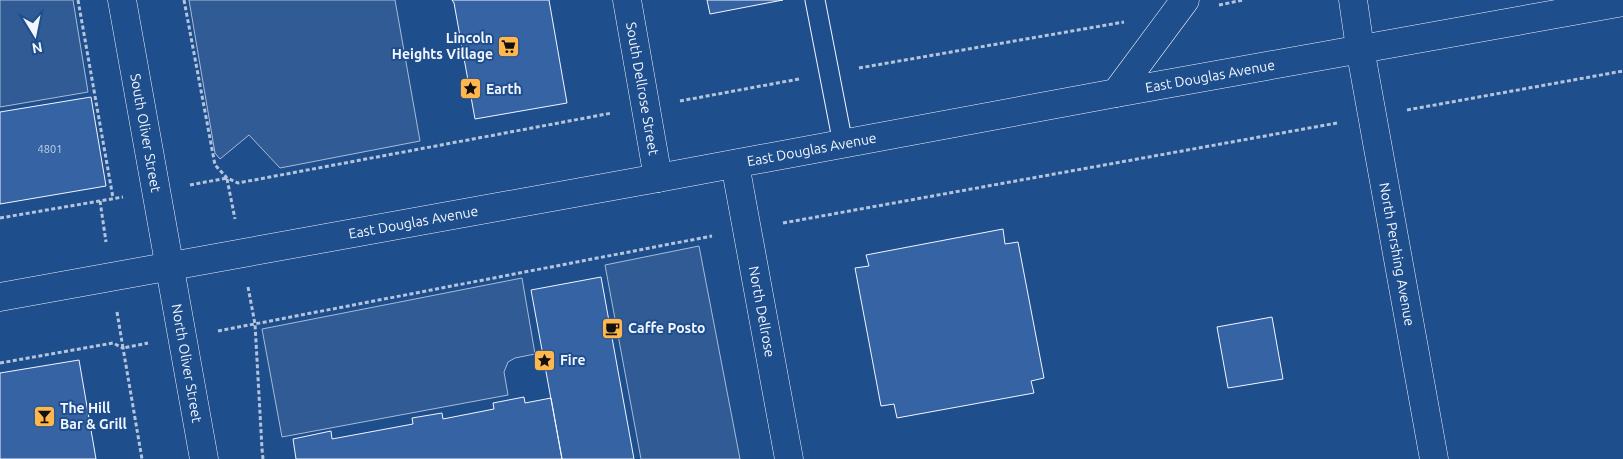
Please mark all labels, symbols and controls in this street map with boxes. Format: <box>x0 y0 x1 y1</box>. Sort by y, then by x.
north arrow <box>10 10 60 60</box>
street label: South Dellrose Street <box>623 21 662 157</box>
place label: Lincoln Heights Village <box>392 30 493 62</box>
supermarket icon: Lincoln Heights Village <box>497 34 521 58</box>
text: N <box>31 39 44 57</box>
street label: East Douglas Avenue <box>1144 57 1276 96</box>
street label: South Oliver Street <box>127 72 164 194</box>
place icon: Earth <box>458 77 482 101</box>
place label: Earth <box>486 81 522 97</box>
street label: East Douglas Avenue <box>746 130 878 169</box>
house number: 4801 <box>38 143 62 155</box>
street label: North Pershing Avenue <box>1376 181 1418 327</box>
street label: East Douglas Avenue <box>347 203 479 242</box>
street label: North Dellrose <box>746 265 778 358</box>
street label: North Oliver Street <box>168 303 205 424</box>
cafe icon: Caffe Posto <box>600 316 624 340</box>
place label: Caffe Posto <box>628 320 705 336</box>
place icon: Fire <box>532 348 556 372</box>
place label: Fire <box>560 352 585 368</box>
place label: The Hill Bar & Grill <box>60 400 127 432</box>
bar icon: The Hill Bar & Grill <box>32 404 56 428</box>

